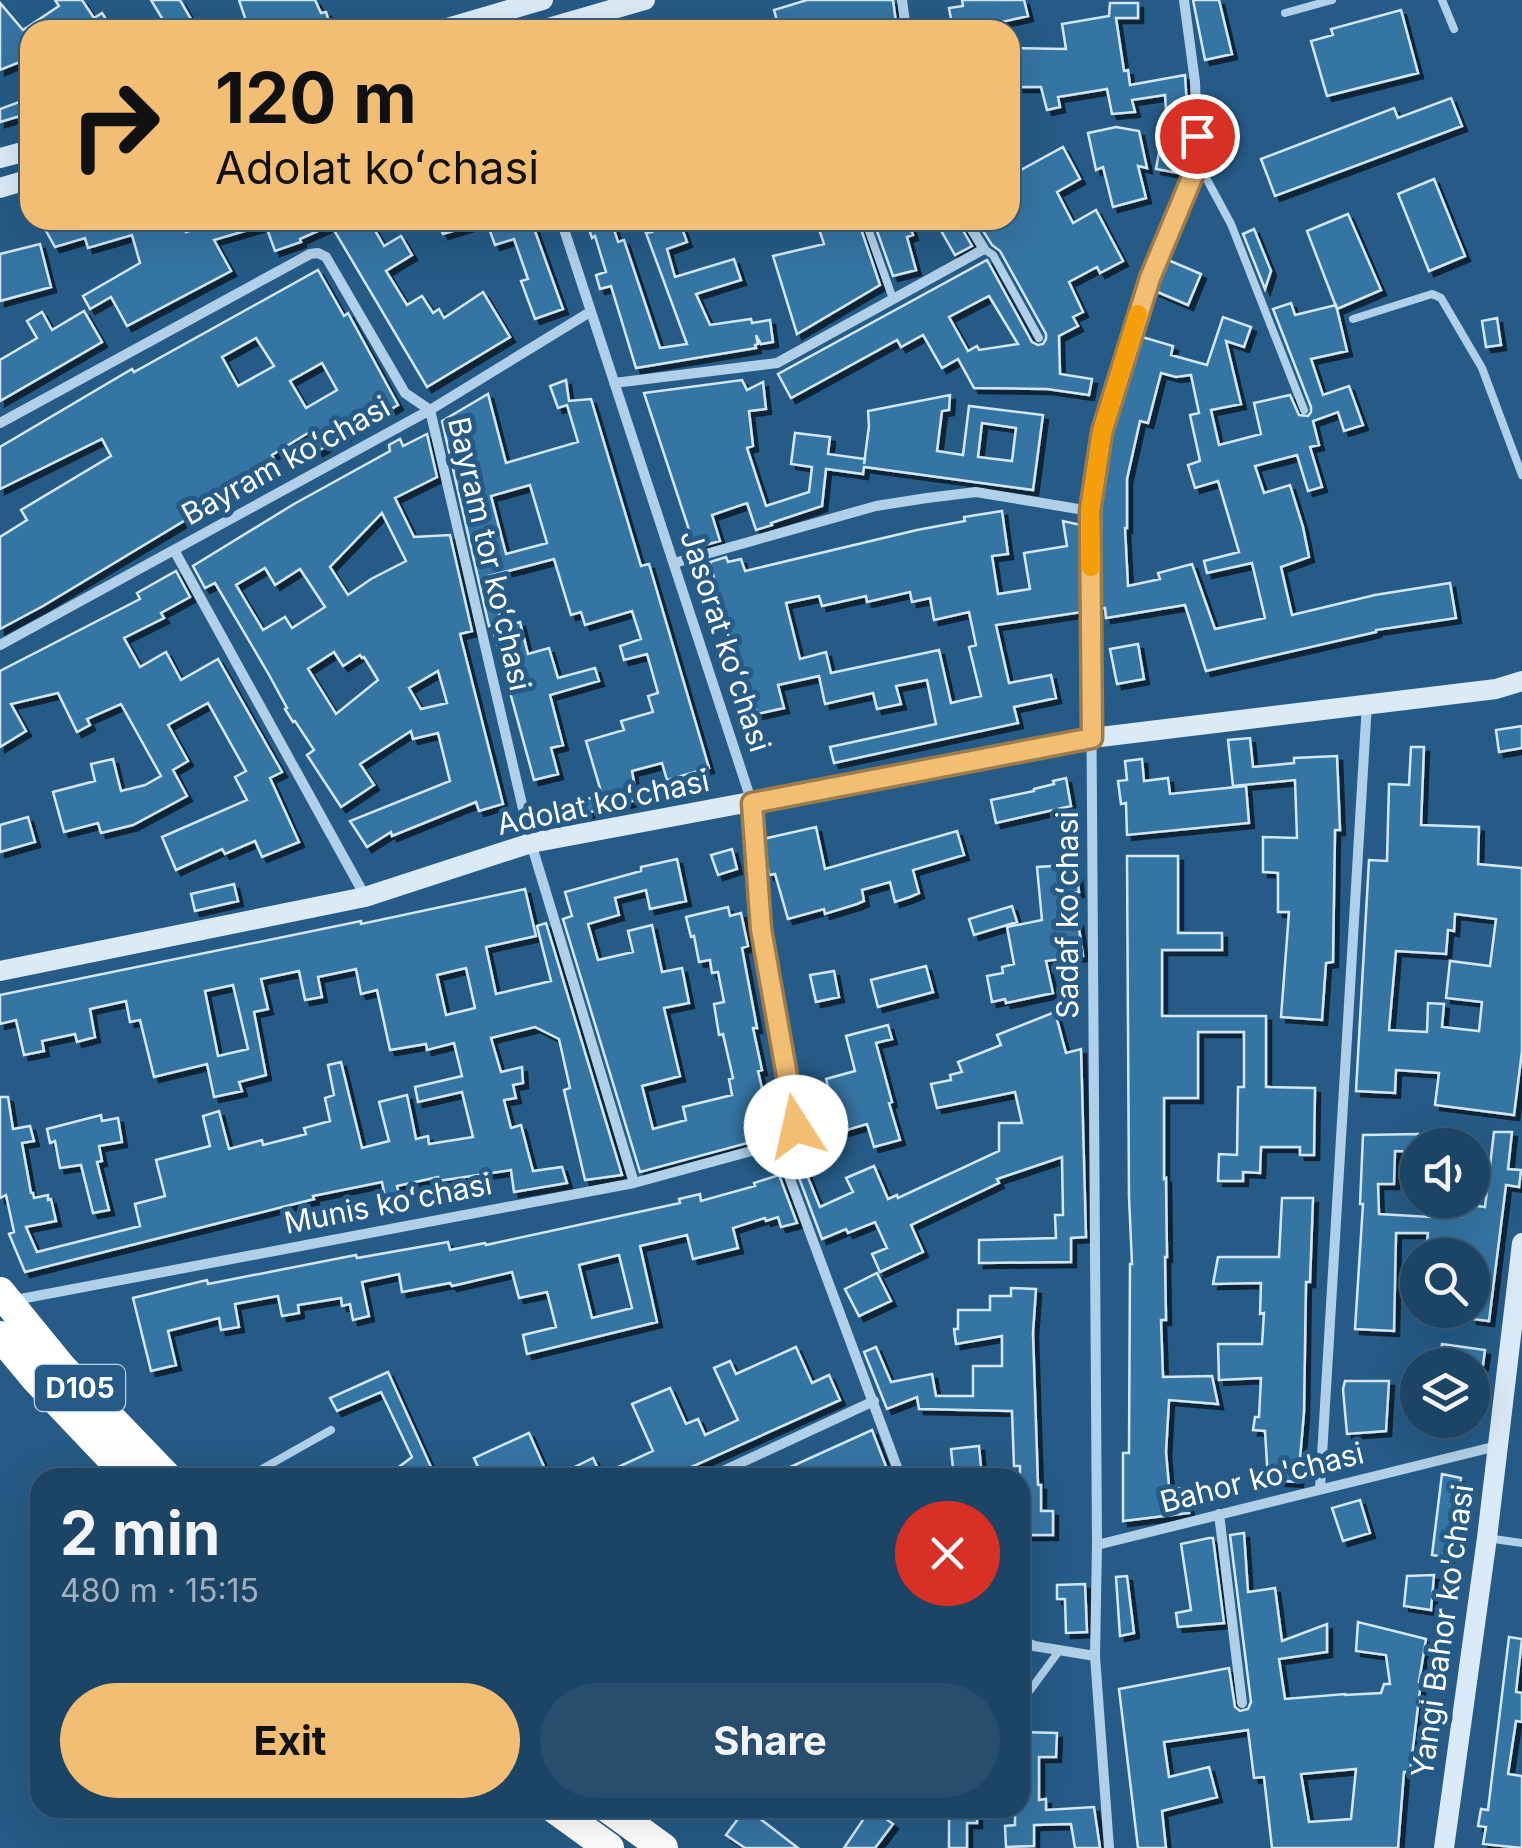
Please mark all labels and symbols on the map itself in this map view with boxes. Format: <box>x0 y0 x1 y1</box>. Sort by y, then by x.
pin <box>1155 94 1240 179</box>
street label: Bayram koʻchasi <box>175 388 396 532</box>
street label: Bayram tor koʻchasi <box>441 413 539 694</box>
street label: Jasorat koʻchasi <box>673 525 779 756</box>
street label: Adolat koʻchasi <box>493 762 712 842</box>
street label: Sadaf koʻchasi <box>1049 811 1085 1019</box>
position arrow <box>744 1075 848 1179</box>
street label: Munis koʻchasi <box>281 1165 495 1241</box>
road number: D105 <box>35 1365 125 1411</box>
street label: Bahor ko'chasi <box>1156 1434 1367 1520</box>
street label: Yangi Bahor ko'chasi <box>1404 1482 1480 1780</box>

